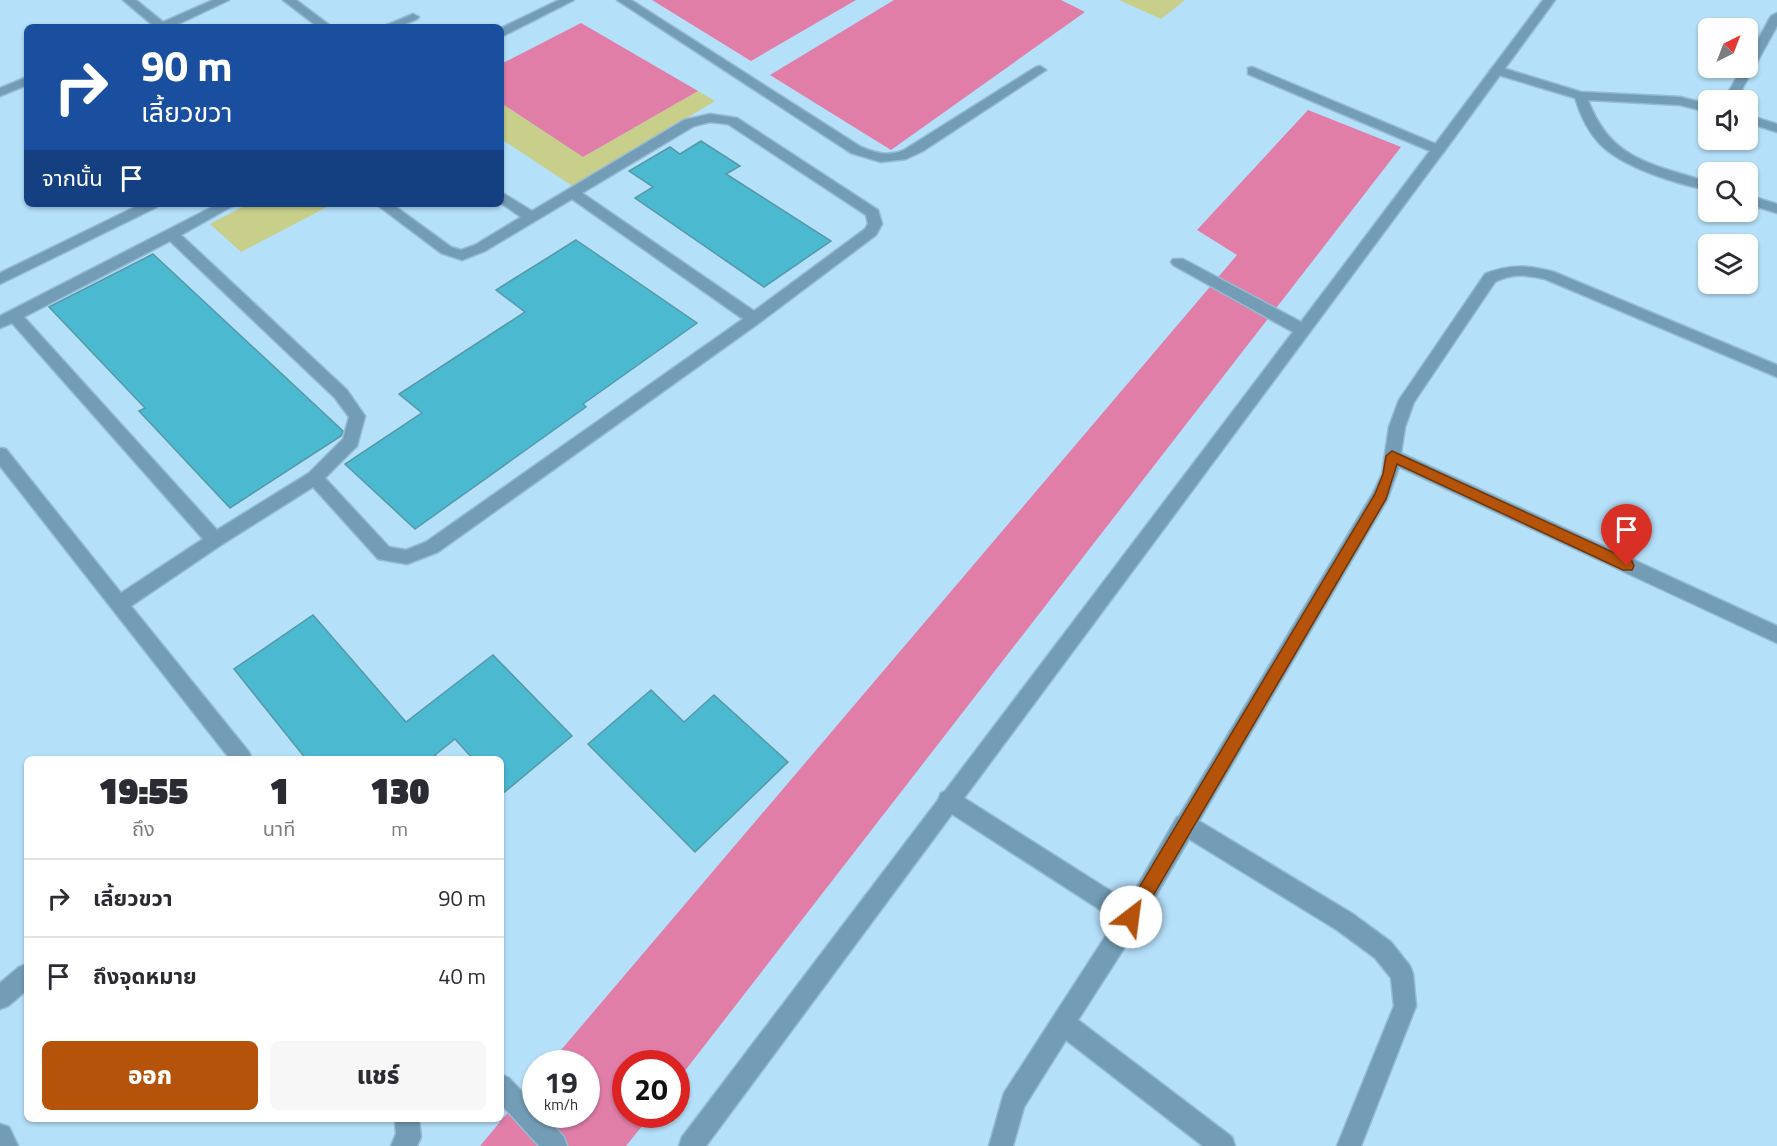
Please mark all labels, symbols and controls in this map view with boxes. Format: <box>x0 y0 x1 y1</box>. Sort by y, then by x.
north arrow <box>1698 18 1758 78</box>
map controls <box>1698 18 1758 294</box>
text: 90 m <box>141 33 233 97</box>
icon: right <box>42 48 120 126</box>
button: sound <box>1698 90 1758 150</box>
text: เลี้ยวขวา <box>141 91 232 132</box>
text: จากนั้น <box>42 161 103 195</box>
icon: arrive <box>115 162 148 195</box>
button: search <box>1698 162 1758 222</box>
button: layers <box>1698 234 1758 294</box>
pin <box>1601 504 1652 566</box>
icon: arrive <box>1610 513 1643 546</box>
text: 19:55 <box>99 763 188 818</box>
text: 1 <box>269 763 289 818</box>
text: 130 <box>370 763 429 818</box>
text: ถึง <box>132 813 155 844</box>
text: นาที <box>263 813 295 844</box>
text: m <box>391 813 408 844</box>
text: เลี้ยวขวา <box>93 881 173 915</box>
text: 90 m <box>438 881 486 915</box>
icon: right <box>42 882 75 915</box>
position arrow <box>1099 885 1163 949</box>
text: ถึงจุดหมาย <box>93 959 197 993</box>
text: 40 m <box>438 959 486 993</box>
icon: arrive <box>42 960 75 993</box>
button: ออก <box>42 1041 258 1110</box>
button: แชร์ <box>270 1041 486 1110</box>
speed limit sign: 20 <box>612 1050 690 1128</box>
text: 19 <box>544 1059 578 1105</box>
text: km/h <box>544 1093 578 1116</box>

